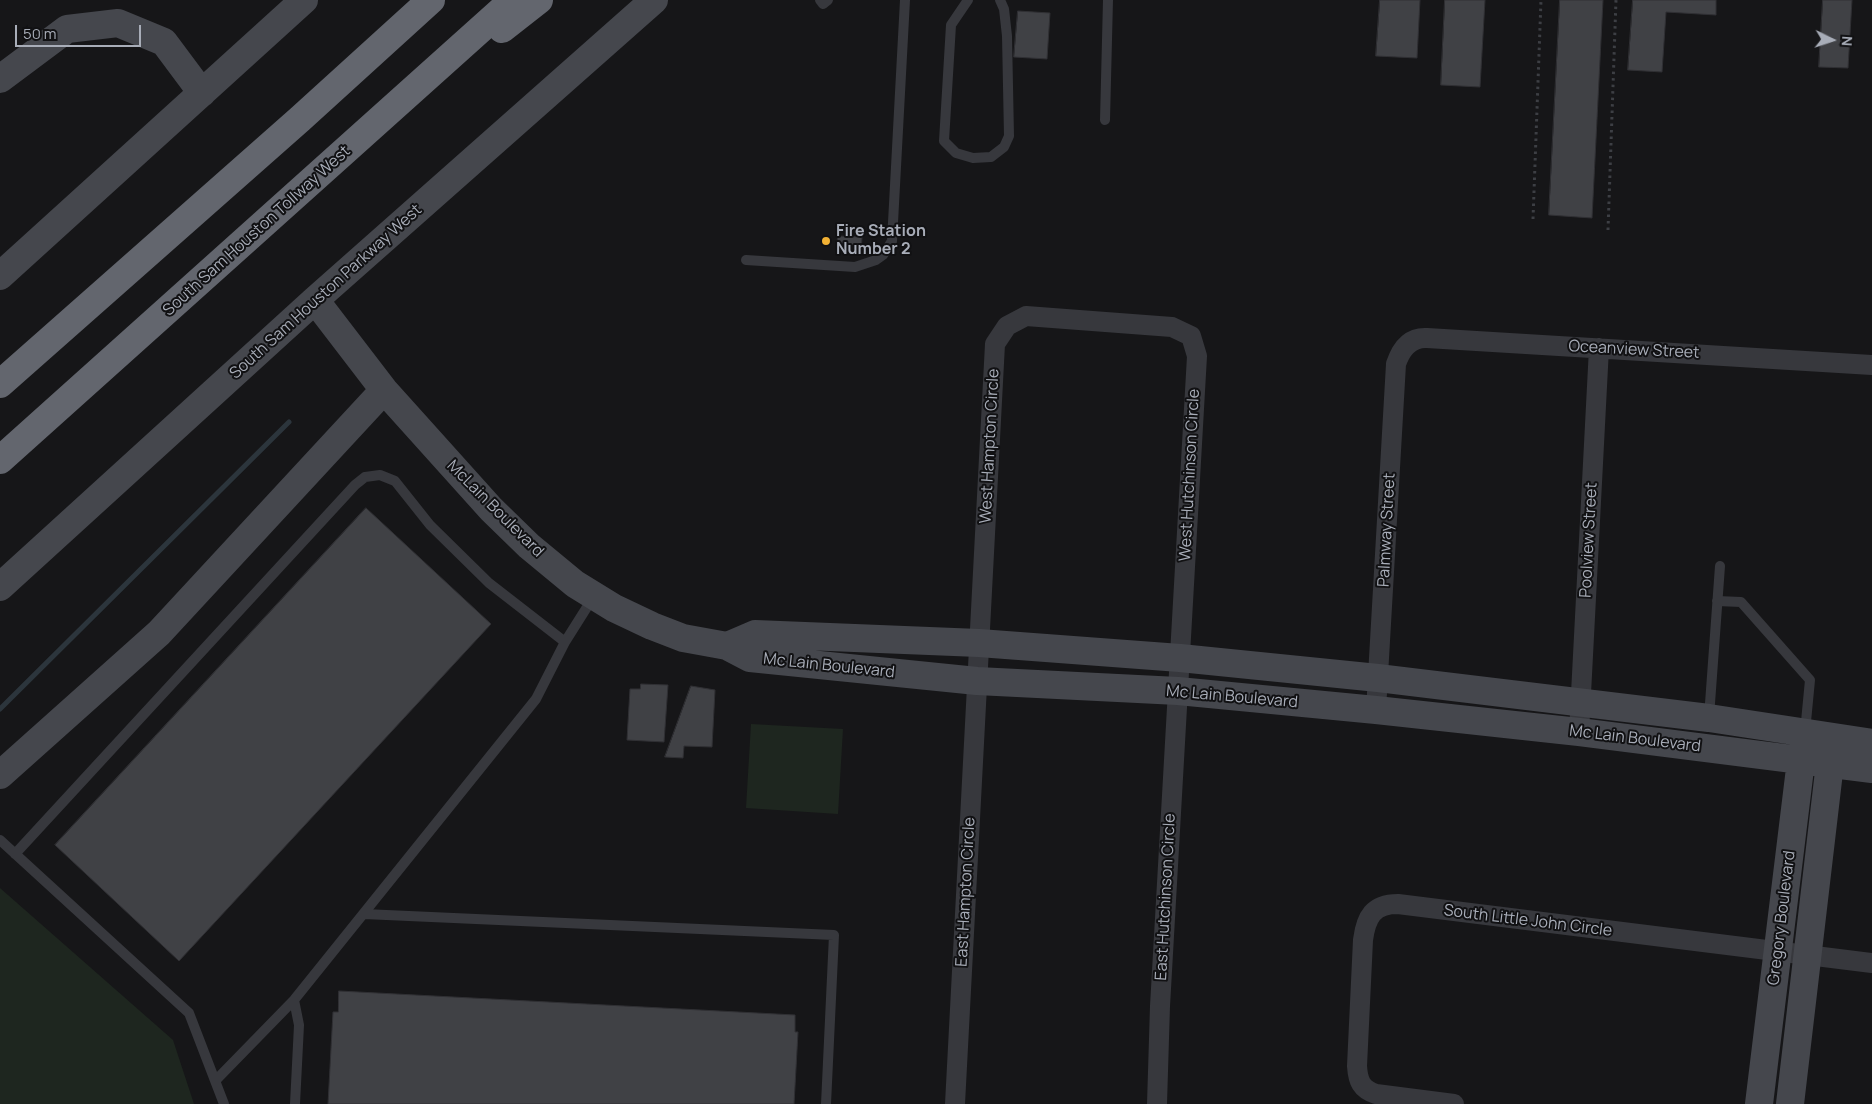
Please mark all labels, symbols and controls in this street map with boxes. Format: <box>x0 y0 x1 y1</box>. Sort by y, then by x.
scale bar <box>18 15 144 47</box>
north arrow <box>1807 15 1857 65</box>
text: 50 m <box>23 23 57 44</box>
text: N <box>1838 35 1857 47</box>
street label: South Sam Houston Tollway West <box>159 142 355 320</box>
street label: South Sam Houston Parkway West <box>226 201 426 383</box>
place label: Fire Station Number 2 <box>836 222 926 260</box>
marker: Fire Station Number 2 <box>820 235 832 247</box>
street label: Oceanview Street <box>1568 337 1700 363</box>
street label: West Hampton Circle <box>976 368 1004 524</box>
street label: West Hutchinson Circle <box>1176 388 1204 562</box>
street label: McLain Boulevard <box>443 457 547 561</box>
street label: Palmway Street <box>1374 472 1400 588</box>
street label: Poolview Street <box>1576 482 1602 598</box>
street label: Mc Lain Boulevard <box>762 650 896 682</box>
street label: Mc Lain Boulevard <box>1165 682 1299 712</box>
street label: Mc Lain Boulevard <box>1568 721 1702 757</box>
street label: East Hutchinson Circle <box>1152 813 1180 981</box>
street label: East Hampton Circle <box>952 817 980 967</box>
street label: Gregory Boulevard <box>1764 850 1800 986</box>
street label: South Little John Circle <box>1443 901 1613 941</box>

